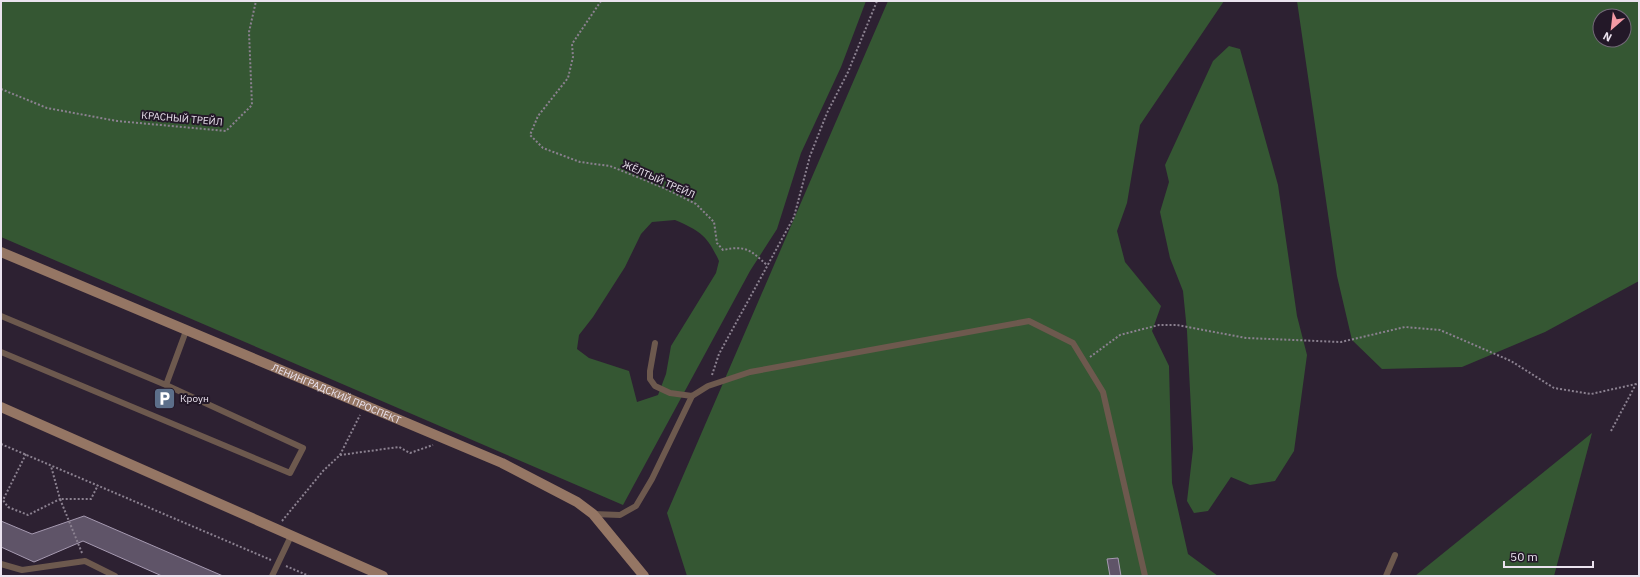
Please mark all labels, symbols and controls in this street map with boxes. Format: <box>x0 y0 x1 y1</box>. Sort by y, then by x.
north arrow <box>1592 8 1632 48</box>
text: N <box>1600 29 1614 45</box>
street label: КРАСНЫЙ ТРЕЙЛ <box>141 108 223 129</box>
street label: ЖЁЛТЫЙ ТРЕЙЛ <box>621 158 697 201</box>
street label: ЛЕНИНГРАДСКИЙ ПРОСПЕКТ <box>270 361 403 427</box>
parking icon: Кроун <box>151 385 177 411</box>
place label: Кроун <box>180 392 209 405</box>
scale bar <box>1504 543 1593 569</box>
text: 50 m <box>1510 549 1538 564</box>

